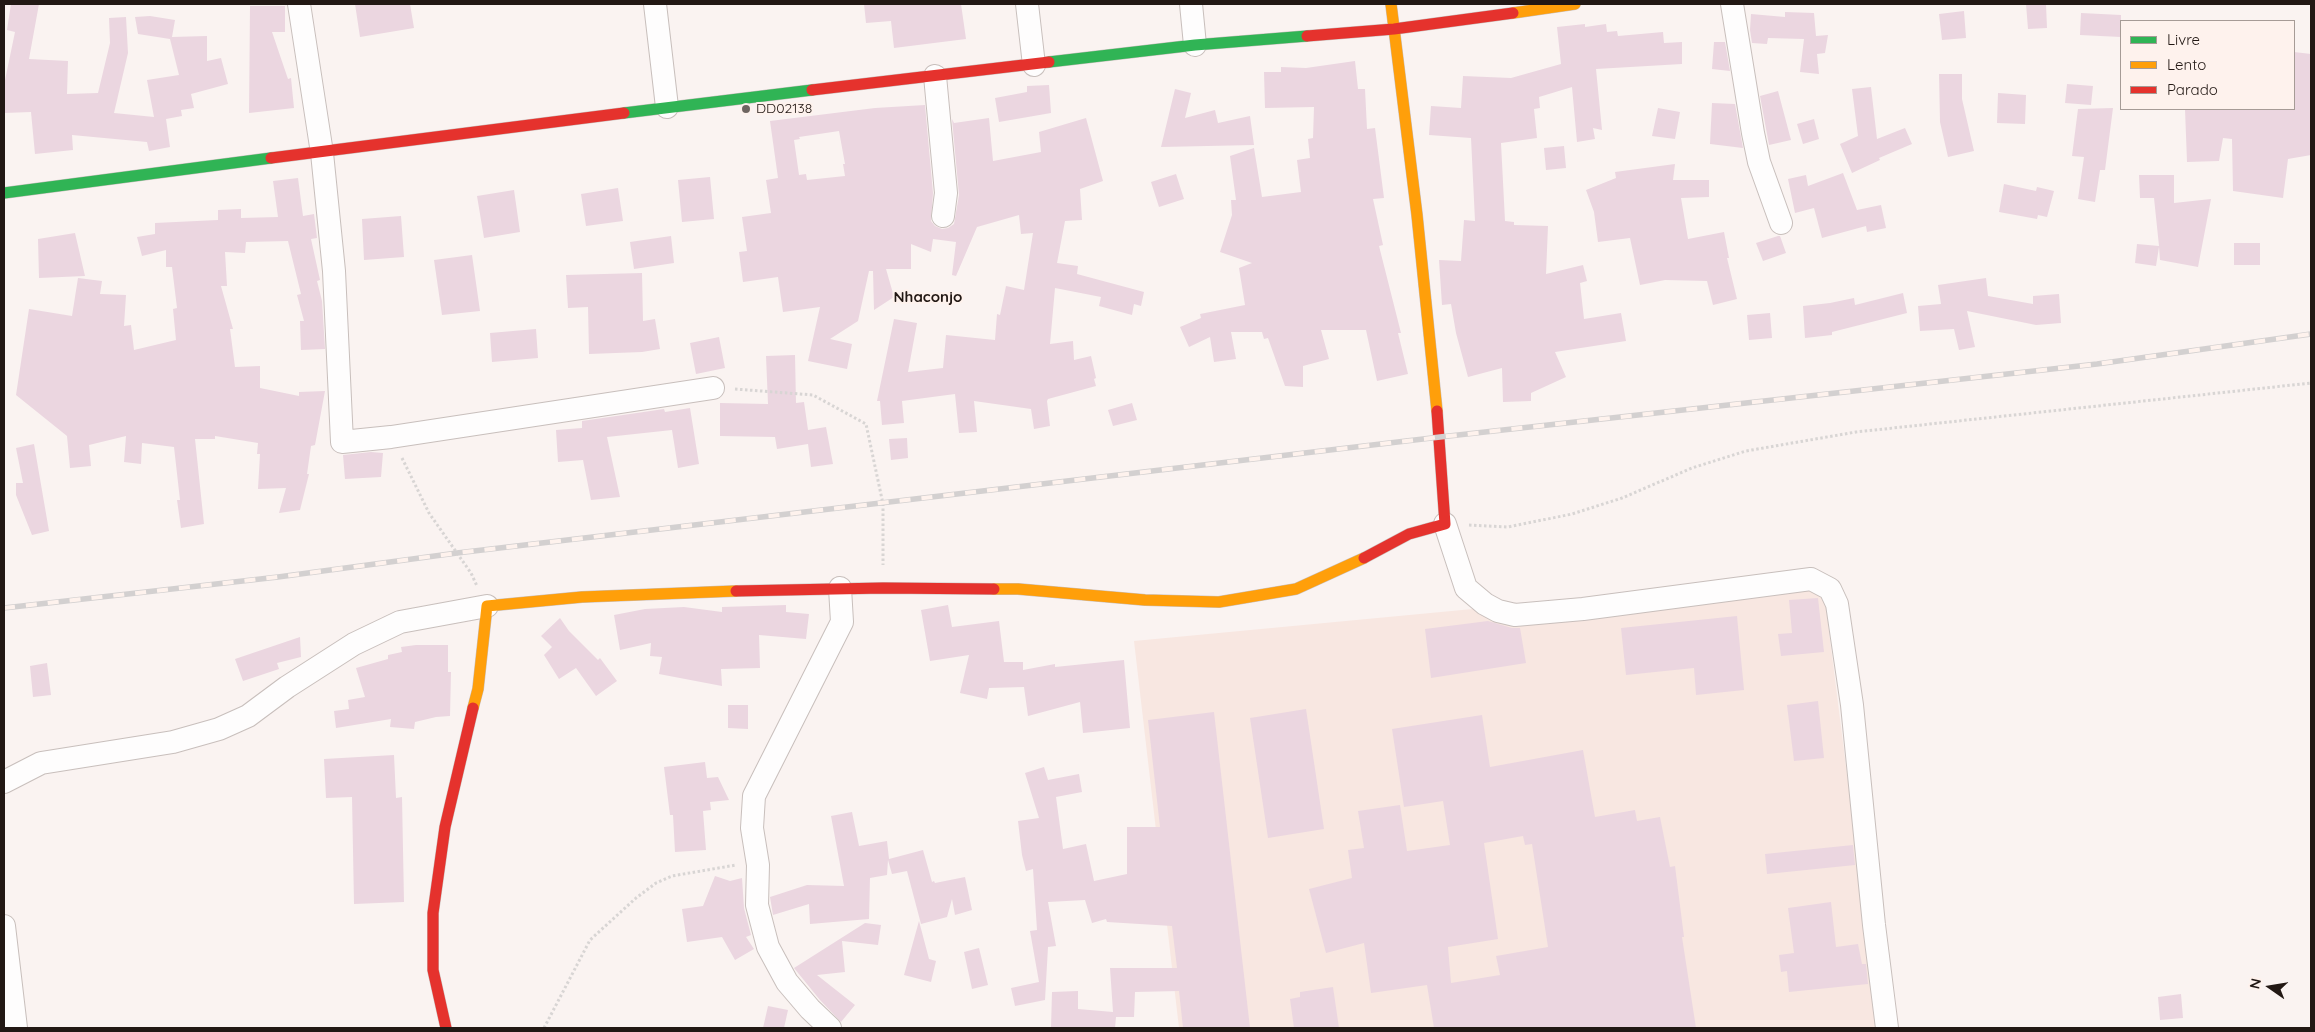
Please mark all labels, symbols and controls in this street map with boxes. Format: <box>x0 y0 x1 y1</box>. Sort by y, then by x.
legend <box>2120 20 2295 110</box>
text: Livre <box>2167 30 2200 49</box>
text: Lento <box>2167 55 2206 74</box>
text: Parado <box>2167 80 2218 99</box>
place label: DD02138 <box>756 101 812 117</box>
marker: DD02138 <box>740 103 752 115</box>
district label: Nhaconjo <box>894 288 962 306</box>
north arrow <box>2245 962 2295 1012</box>
text: N <box>2245 977 2265 991</box>

